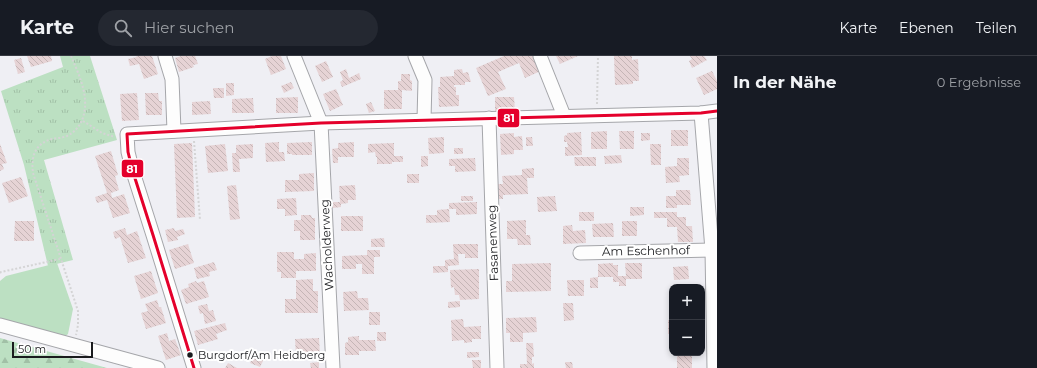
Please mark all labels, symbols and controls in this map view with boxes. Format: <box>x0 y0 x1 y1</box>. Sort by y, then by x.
search box <box>98 10 378 46</box>
text: Karte <box>20 16 74 39</box>
icon: search <box>112 17 134 39</box>
text: Hier suchen <box>144 18 234 37</box>
text: Karte <box>839 19 877 37</box>
text: Ebenen <box>899 19 954 37</box>
text: Teilen <box>976 19 1017 37</box>
text: In der Nähe <box>733 72 837 92</box>
text: 0 Ergebnisse <box>937 74 1021 90</box>
line badge: 81 <box>497 108 520 128</box>
text: 81 <box>503 111 515 125</box>
line badge: 81 <box>121 159 144 178</box>
text: 81 <box>126 162 138 176</box>
street label: Wacholderweg <box>317 199 336 291</box>
street label: Fasanenweg <box>484 204 501 282</box>
street label: Am Eschenhof <box>602 242 691 259</box>
map controls <box>669 284 705 356</box>
button: + <box>669 284 705 320</box>
button: − <box>669 320 705 356</box>
scale bar <box>12 340 93 359</box>
text: 50 m <box>18 342 46 356</box>
place label: Burgdorf/Am Heidberg <box>198 348 325 362</box>
marker: Burgdorf/Am Heidberg <box>185 350 195 360</box>

